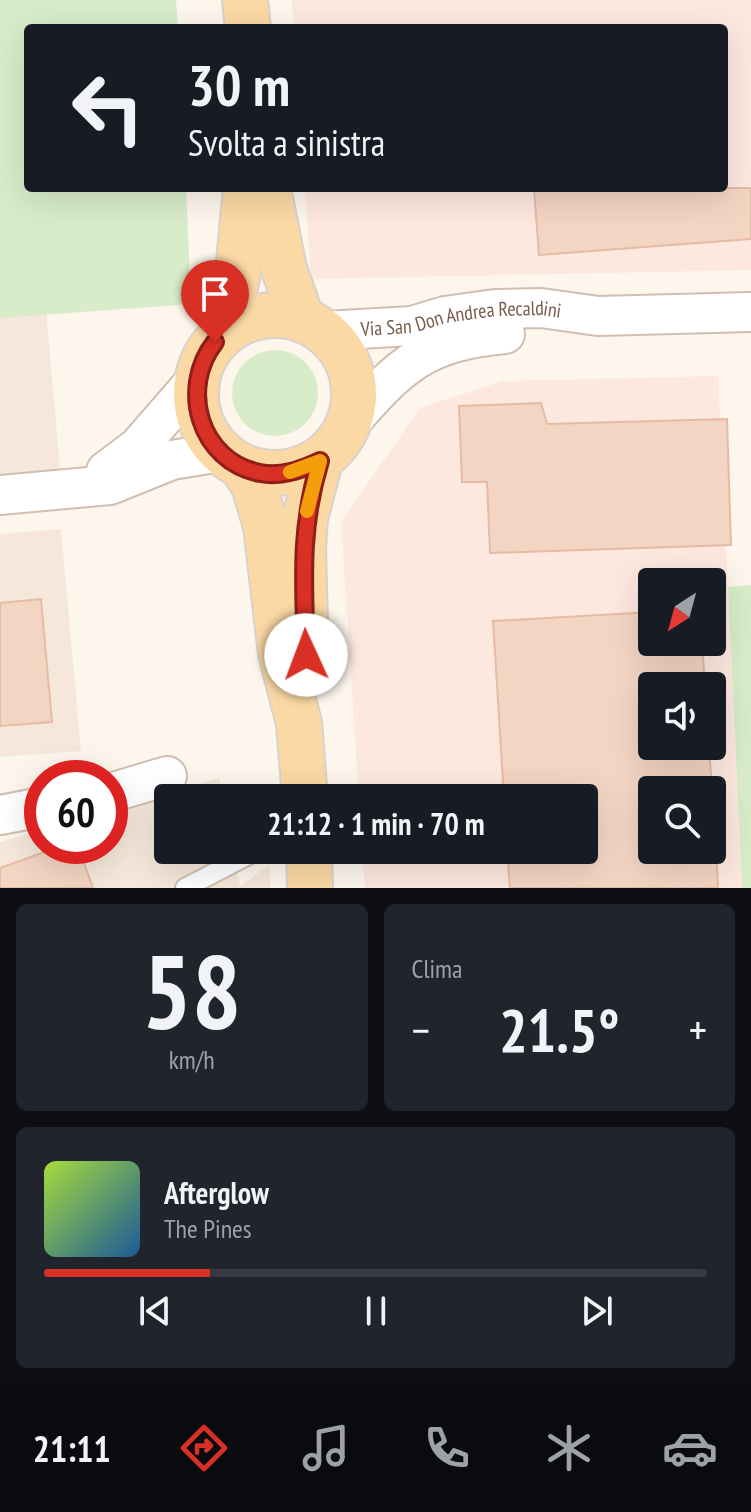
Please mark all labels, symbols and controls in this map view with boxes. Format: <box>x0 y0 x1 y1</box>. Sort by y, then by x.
text: 30 m <box>188 49 290 121</box>
icon: left <box>56 56 160 160</box>
text: Svolta a sinistra <box>188 119 385 166</box>
pin <box>181 260 249 342</box>
icon: arrive <box>193 272 237 316</box>
street label: Via San Don Andrea Recaldini <box>359 295 563 342</box>
north arrow <box>638 568 726 656</box>
map controls <box>638 568 726 864</box>
position arrow <box>264 613 348 697</box>
button: sound <box>638 672 726 760</box>
speed limit sign: 60 <box>24 760 128 864</box>
button: search <box>638 776 726 864</box>
text: 21:12 · 1 min · 70 m <box>267 804 485 843</box>
text: 58 <box>142 923 241 1058</box>
text: Clima <box>412 952 462 985</box>
text: 21.5° <box>499 991 620 1069</box>
text: − <box>412 1001 430 1058</box>
text: + <box>689 1001 707 1058</box>
text: km/h <box>169 1043 215 1076</box>
text: Afterglow <box>164 1173 269 1212</box>
text: The Pines <box>164 1212 252 1245</box>
icon: previous <box>133 1289 177 1333</box>
icon: pause <box>354 1289 398 1333</box>
icon: next <box>575 1289 619 1333</box>
icon: directions <box>176 1420 232 1476</box>
icon: music <box>298 1420 354 1476</box>
icon: phone <box>419 1420 475 1476</box>
icon: climate <box>541 1420 597 1476</box>
icon: car <box>662 1420 718 1476</box>
text: 21:11 <box>33 1425 111 1472</box>

